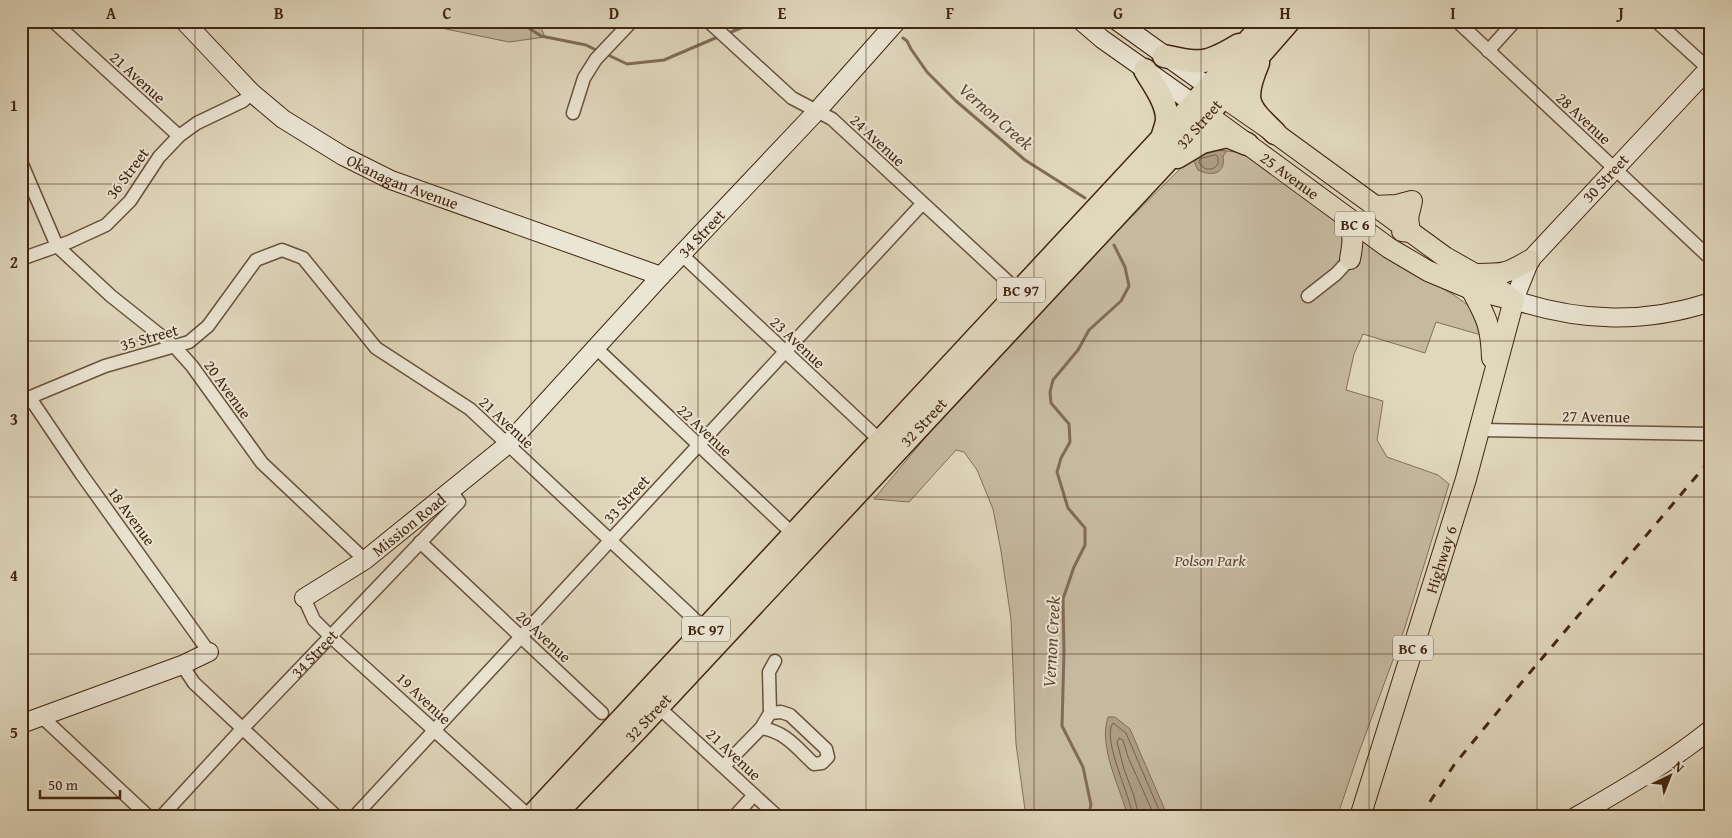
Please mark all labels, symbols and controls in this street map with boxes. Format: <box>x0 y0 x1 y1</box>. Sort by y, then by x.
text: A <box>106 1 117 25</box>
text: B <box>274 1 284 25</box>
text: C <box>442 1 452 25</box>
text: D <box>609 1 619 25</box>
text: E <box>778 1 787 25</box>
text: F <box>946 1 954 25</box>
text: G <box>1113 1 1123 25</box>
text: H <box>1279 1 1291 25</box>
text: I <box>1450 1 1456 25</box>
text: J <box>1615 1 1624 25</box>
street label: 21 Avenue <box>105 45 171 109</box>
water label: Vernon Creek <box>953 76 1040 157</box>
street label: 28 Avenue <box>1551 86 1617 150</box>
text: 1 <box>10 93 18 117</box>
street label: 32 Street <box>1170 93 1228 154</box>
street label: 24 Avenue <box>845 108 911 172</box>
street label: 36 Street <box>100 142 155 204</box>
street label: 25 Avenue <box>1255 146 1325 205</box>
street label: Okanagan Avenue <box>342 148 462 215</box>
street label: 30 Street <box>1576 148 1634 208</box>
street label: 34 Street <box>672 203 731 263</box>
road number: BC 6 <box>1335 212 1375 236</box>
text: 2 <box>10 250 18 274</box>
road number: BC 97 <box>997 278 1045 302</box>
street label: 23 Avenue <box>765 310 831 374</box>
street label: 35 Street <box>117 317 181 357</box>
street label: 20 Avenue <box>198 354 258 424</box>
street label: 21 Avenue <box>474 390 540 454</box>
street label: 32 Street <box>894 392 953 452</box>
street label: 22 Avenue <box>672 398 738 462</box>
street label: 27 Avenue <box>1562 403 1630 429</box>
text: 3 <box>10 407 18 431</box>
street label: 33 Street <box>597 469 655 529</box>
street label: 18 Avenue <box>102 481 162 551</box>
street label: Mission Road <box>366 487 451 562</box>
street label: Highway 6 <box>1419 522 1463 596</box>
park label: Polson Park <box>1174 548 1246 572</box>
text: 4 <box>10 563 18 587</box>
water label: Vernon Creek <box>1035 595 1067 688</box>
street label: 20 Avenue <box>511 604 577 668</box>
road number: BC 97 <box>682 616 730 642</box>
street label: 34 Street <box>285 624 344 683</box>
road number: BC 6 <box>1393 636 1433 660</box>
street label: 19 Avenue <box>391 666 457 730</box>
street label: 32 Street <box>619 687 677 747</box>
text: 5 <box>10 720 18 744</box>
street label: 21 Avenue <box>701 722 767 786</box>
north arrow <box>1644 750 1694 800</box>
text: N <box>1669 756 1690 777</box>
scale bar <box>40 768 120 800</box>
text: 50 m <box>48 774 79 795</box>

